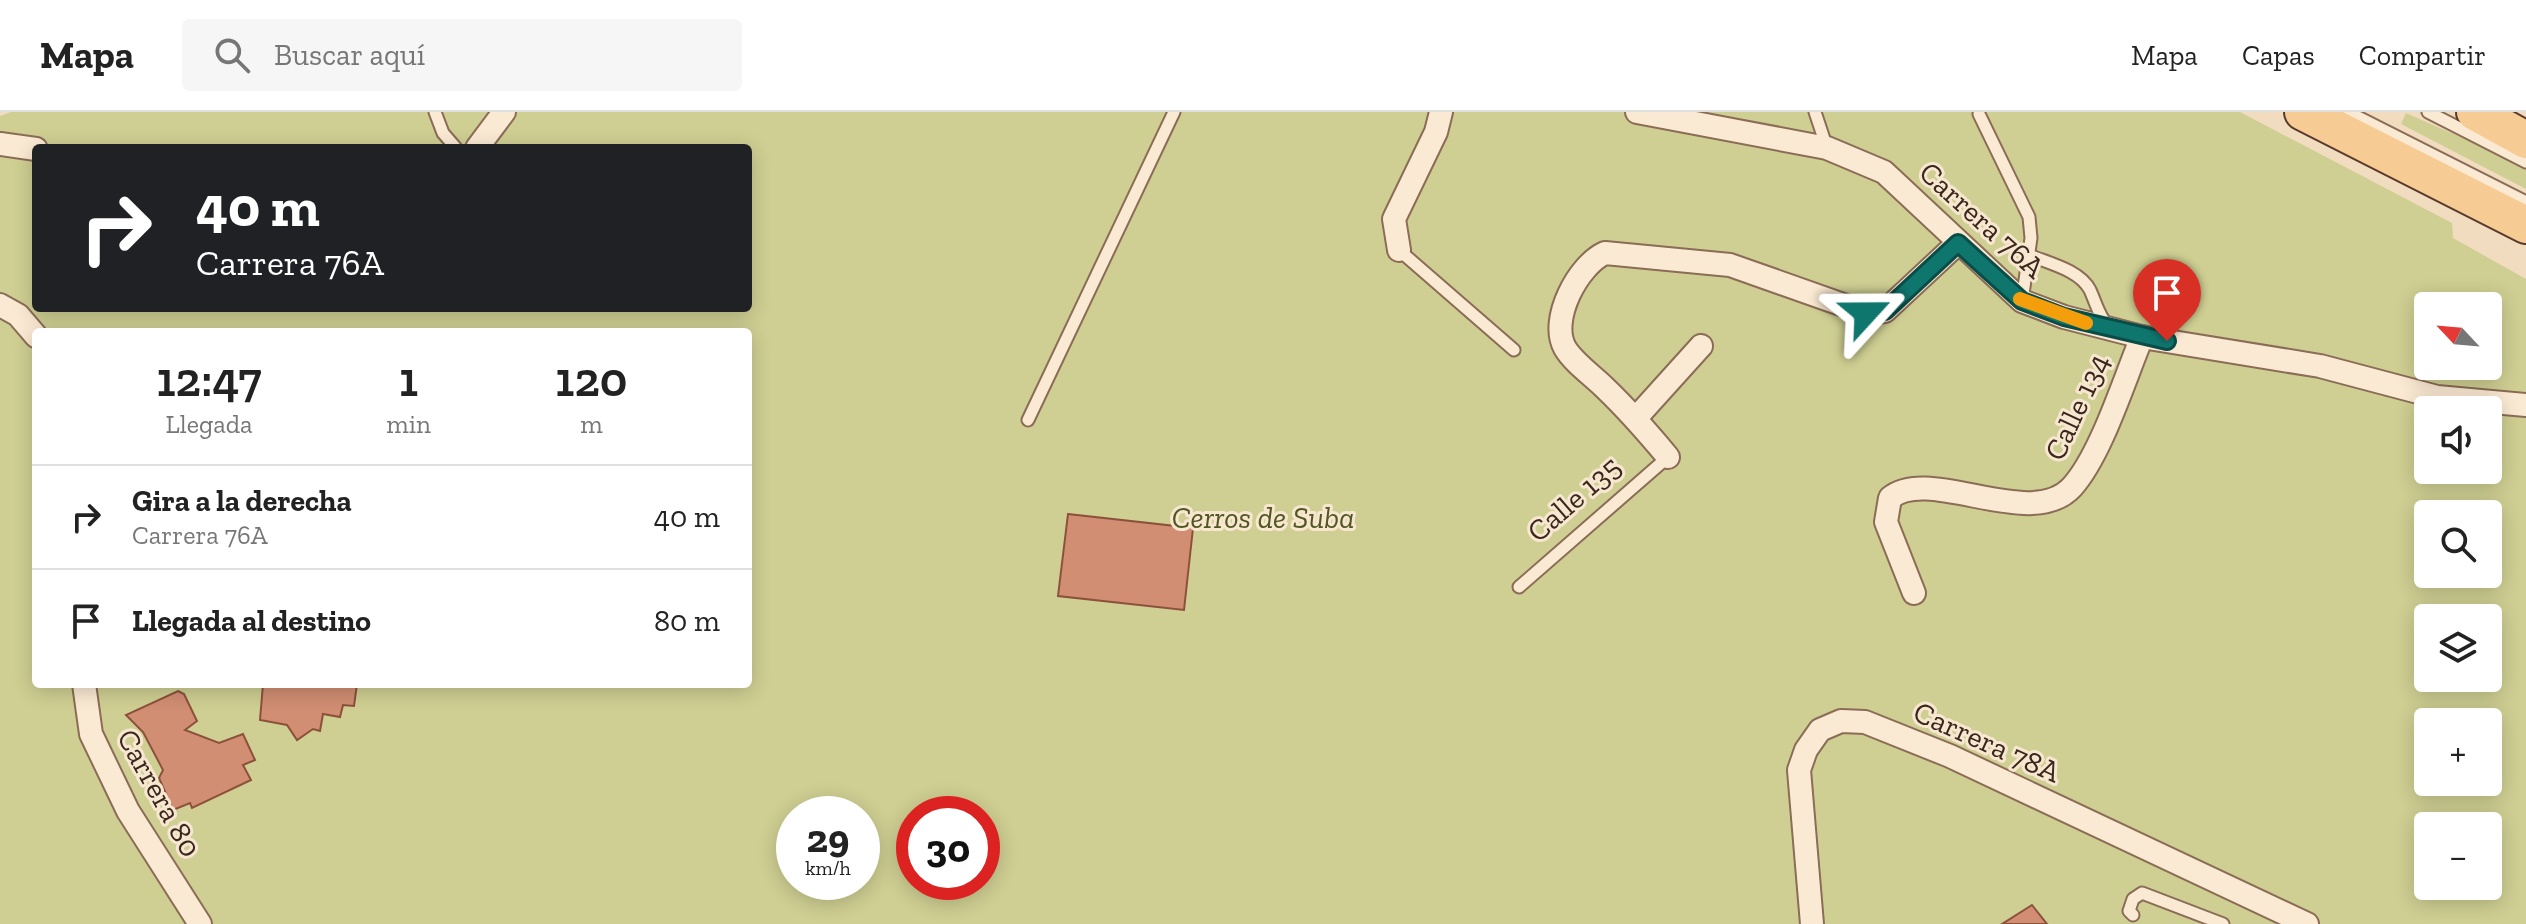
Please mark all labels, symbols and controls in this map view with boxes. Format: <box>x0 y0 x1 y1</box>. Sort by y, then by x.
search box <box>182 19 742 91</box>
text: Mapa <box>40 32 134 78</box>
icon: search <box>210 33 254 77</box>
text: Buscar aquí <box>274 37 425 73</box>
text: Mapa <box>2131 39 2198 72</box>
text: Capas <box>2242 39 2315 72</box>
text: Compartir <box>2359 39 2486 72</box>
street label: Carrera 76A <box>1912 154 2053 286</box>
text: 40 m <box>196 173 320 240</box>
icon: right <box>64 176 168 280</box>
text: Carrera 76A <box>196 241 384 284</box>
pin <box>2133 259 2201 341</box>
position arrow <box>1824 271 1908 355</box>
icon: arrive <box>2145 271 2189 315</box>
north arrow <box>2414 292 2502 380</box>
map controls <box>2414 292 2502 900</box>
street label: Calle 134 <box>2037 348 2117 466</box>
text: 12:47 <box>157 351 262 408</box>
text: 1 <box>399 351 418 408</box>
text: 120 <box>555 351 627 408</box>
button: sound <box>2414 396 2502 484</box>
text: Llegada <box>166 408 253 440</box>
text: min <box>386 408 431 440</box>
text: m <box>580 408 603 440</box>
street label: Calle 135 <box>1520 449 1628 549</box>
text: Gira a la derecha <box>132 483 352 519</box>
icon: right <box>64 495 108 539</box>
text: 40 m <box>654 499 720 535</box>
park label: Cerros de Suba <box>1172 500 1354 536</box>
button: search <box>2414 500 2502 588</box>
text: Carrera 76A <box>132 519 268 551</box>
icon: arrive <box>64 599 108 643</box>
text: Llegada al destino <box>132 603 371 639</box>
text: 80 m <box>654 603 720 639</box>
button: layers <box>2414 604 2502 692</box>
street label: Carrera 78A <box>1908 694 2066 791</box>
button: + <box>2414 708 2502 796</box>
street label: Carrera 80 <box>109 723 209 863</box>
speed limit sign: 30 <box>896 796 1000 900</box>
button: − <box>2414 812 2502 900</box>
text: 29 <box>807 814 849 862</box>
text: km/h <box>805 856 851 880</box>

